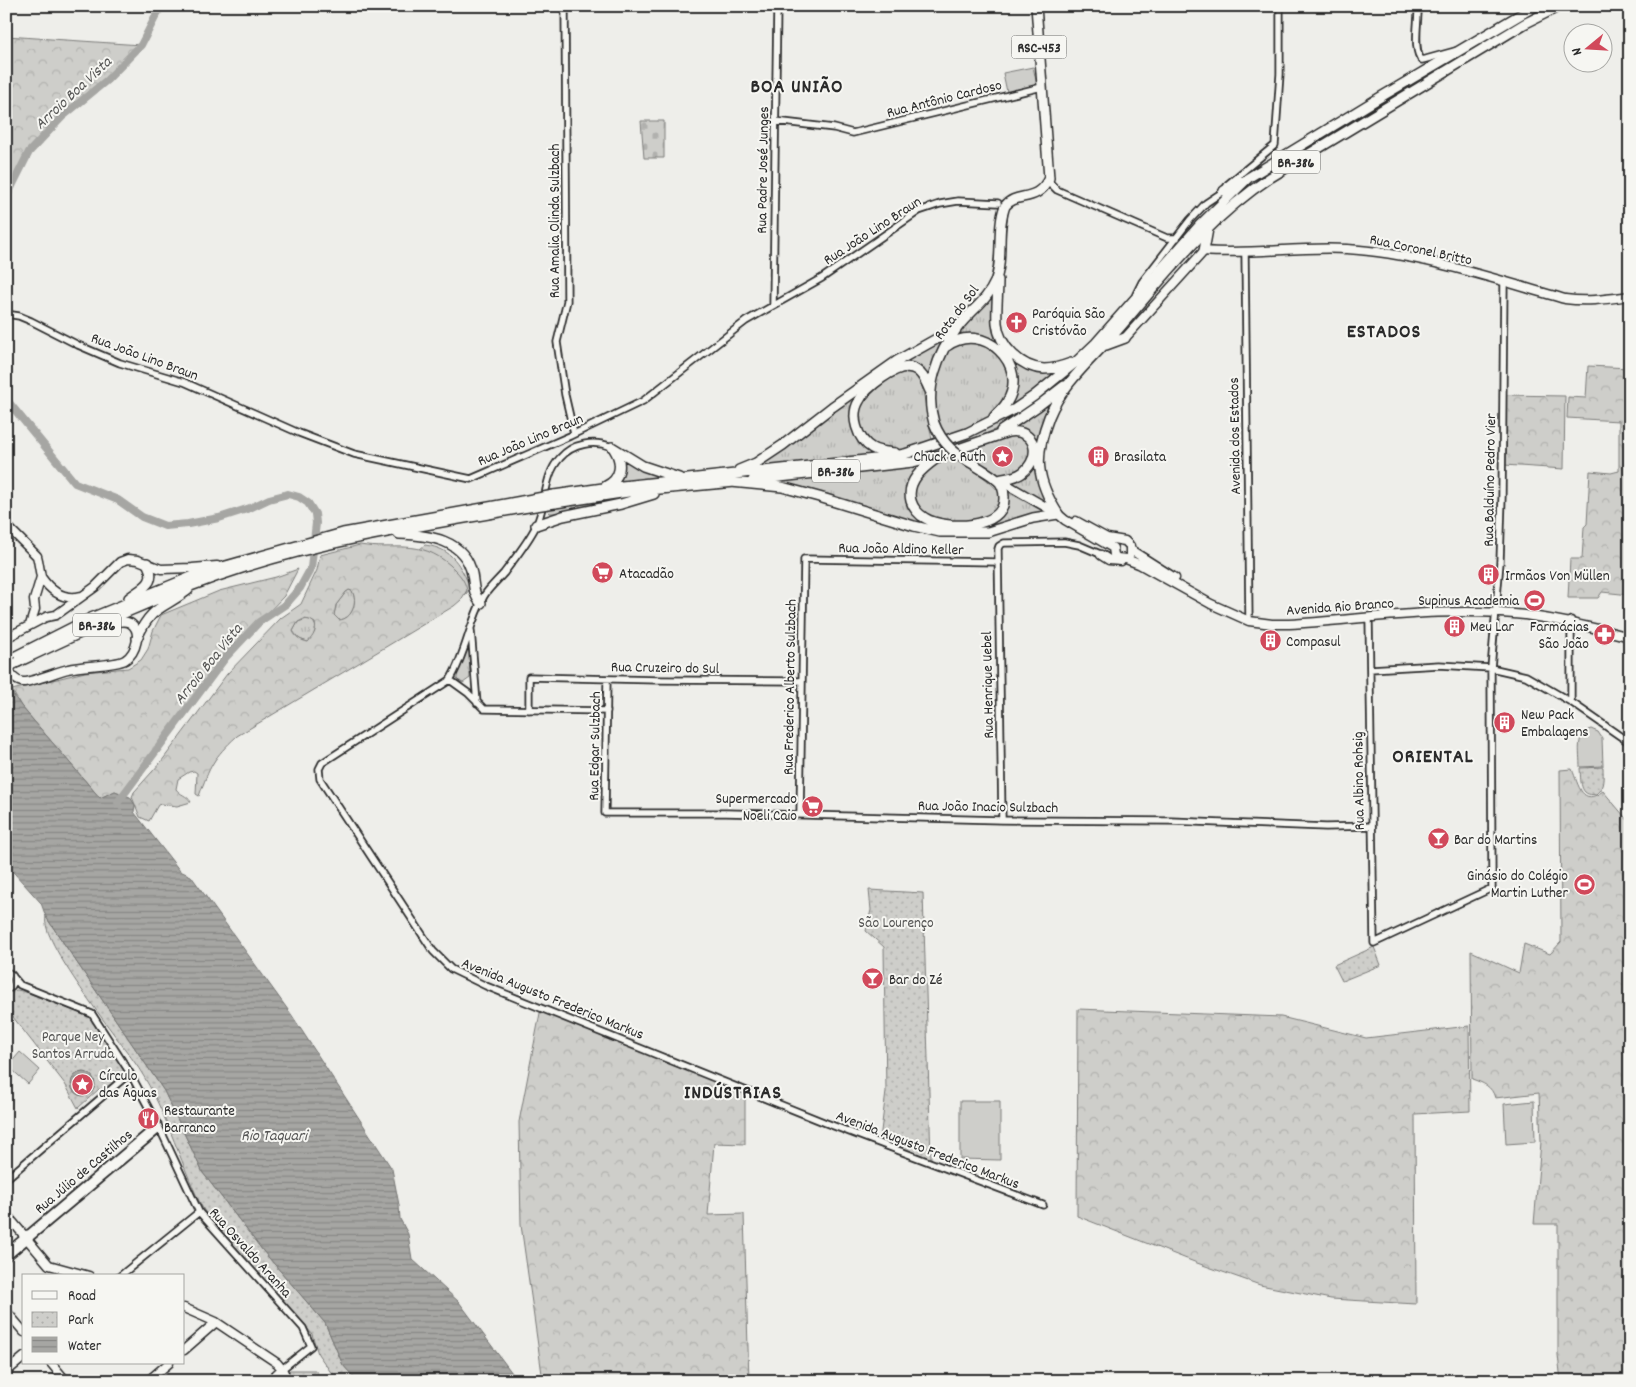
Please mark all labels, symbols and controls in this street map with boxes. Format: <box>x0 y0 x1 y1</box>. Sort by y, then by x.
north arrow <box>1564 22 1614 72</box>
road number: RSC-453 <box>1012 36 1066 58</box>
text: N <box>1567 45 1588 58</box>
water label: Arroio Boa Vista <box>30 51 119 136</box>
district label: BOA UNIÃO <box>751 74 844 102</box>
street label: Rua Antônio Cardoso <box>885 75 1005 125</box>
street label: Rua Padre José Junges <box>752 106 776 234</box>
street label: Rua Amalia Olinda Sulzbach <box>545 144 567 298</box>
road number: BR-386 <box>1272 150 1320 173</box>
street label: Rua João Lino Braun <box>820 192 927 272</box>
street label: Rua Coronel Britto <box>1367 229 1474 273</box>
street label: Rota do Sol <box>930 281 986 345</box>
place label: Paróquia São Cristóvão <box>1032 304 1106 343</box>
church icon: Paróquia São Cristóvão <box>1004 310 1028 334</box>
district label: ESTADOS <box>1347 319 1421 347</box>
street label: Rua João Lino Braun <box>87 328 201 388</box>
street label: Avenida dos Estados <box>1224 377 1248 495</box>
street label: Rua João Lino Braun <box>474 409 587 473</box>
street label: Rua Balduíno Pedro Vier <box>1479 413 1503 547</box>
place icon: Chuck e Ruth <box>990 444 1014 468</box>
building icon: Brasilata <box>1086 444 1110 468</box>
place label: Chuck e Ruth <box>913 447 986 469</box>
place label: Brasilata <box>1114 447 1167 469</box>
road number: BR-386 <box>812 460 860 482</box>
street label: Rua João Aldino Keller <box>838 538 964 562</box>
supermarket icon: Atacadão <box>591 561 615 585</box>
building icon: Irmãos Von Müllen <box>1477 563 1501 587</box>
place label: Atacadão <box>619 564 674 586</box>
place label: Irmãos Von Müllen <box>1505 566 1610 588</box>
sports icon: Supinus Academia <box>1523 588 1547 612</box>
place label: Supinus Academia <box>1418 591 1520 613</box>
street label: Avenida Rio Branco <box>1286 593 1395 623</box>
street label: Rua Frederico Alberto Sulzbach <box>778 599 804 775</box>
road number: BR-386 <box>73 614 121 636</box>
building icon: Meu Lar <box>1442 614 1466 638</box>
place label: Meu Lar <box>1470 617 1514 639</box>
place label: Farmácias São João <box>1530 617 1589 656</box>
water label: Arroio Boa Vista <box>169 618 250 710</box>
pharmacy icon: Farmácias São João <box>1593 623 1617 647</box>
building icon: Compasul <box>1258 629 1282 653</box>
street label: Rua Henrique Uebel <box>977 631 1001 739</box>
place label: Compasul <box>1286 632 1341 654</box>
street label: Rua Cruzeiro do Sul <box>611 657 720 681</box>
street label: Rua Edgar Sulzbach <box>584 691 608 801</box>
place label: New Pack Embalagens <box>1521 705 1589 744</box>
building icon: New Pack Embalagens <box>1493 711 1517 735</box>
street label: Rua Albino Rohsig <box>1348 731 1372 831</box>
district label: ORIENTAL <box>1392 744 1474 772</box>
place label: Supermercado Noeli Caio <box>716 789 797 828</box>
supermarket icon: Supermercado Noeli Caio <box>801 795 825 819</box>
street label: Rua João Inacio Sulzbach <box>918 796 1058 820</box>
bar icon: Bar do Martins <box>1426 827 1450 851</box>
place label: Bar do Martins <box>1454 830 1537 852</box>
place label: Ginásio do Colégio Martin Luther <box>1467 866 1568 905</box>
sports icon: Ginásio do Colégio Martin Luther <box>1572 872 1596 896</box>
park label: São Lourenço <box>858 913 934 935</box>
street label: Avenida Augusto Frederico Markus <box>458 953 647 1047</box>
bar icon: Bar do Zé <box>861 967 885 991</box>
place label: Bar do Zé <box>889 970 942 992</box>
park label: Parque Ney Santos Arruda <box>32 1027 115 1066</box>
place label: Círculo das Águas <box>99 1066 157 1105</box>
place icon: Círculo das Águas <box>71 1072 95 1096</box>
district label: INDÚSTRIAS <box>684 1080 782 1108</box>
place label: Restaurante Barranco <box>164 1101 235 1140</box>
street label: Avenida Augusto Frederico Markus <box>832 1106 1022 1196</box>
restaurant icon: Restaurante Barranco <box>136 1107 160 1131</box>
street label: Rua Júlio de Castilhos <box>30 1125 138 1220</box>
water label: Rio Taquari <box>241 1125 310 1148</box>
street label: Rua Osvaldo Aranha <box>203 1203 297 1304</box>
legend <box>22 1274 185 1364</box>
text: Road <box>68 1286 96 1308</box>
text: Park <box>68 1310 94 1332</box>
text: Water <box>68 1336 102 1358</box>

